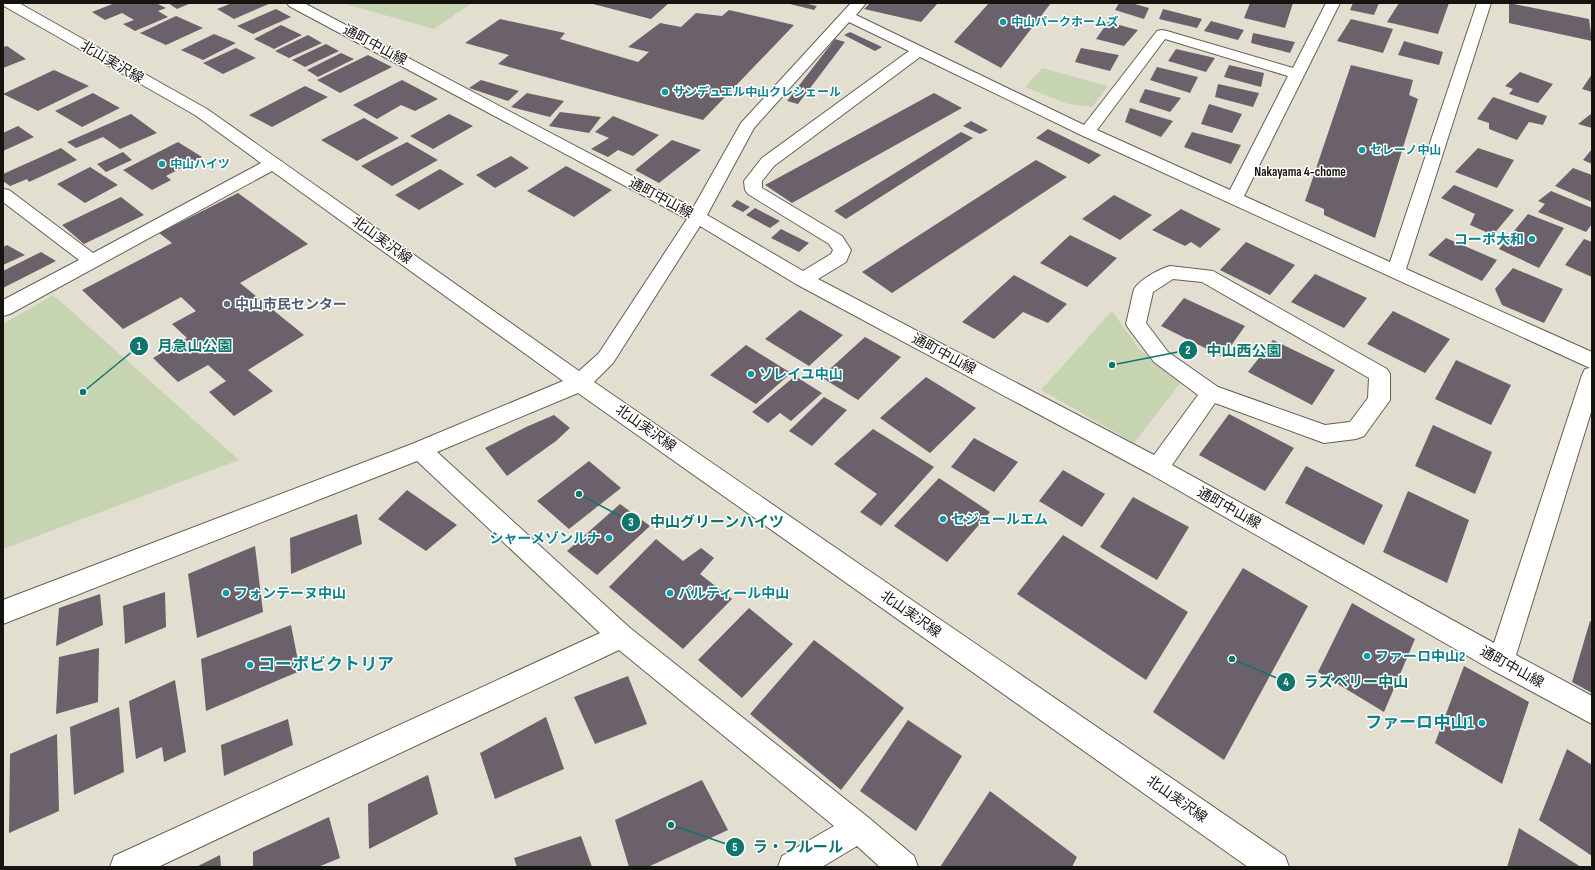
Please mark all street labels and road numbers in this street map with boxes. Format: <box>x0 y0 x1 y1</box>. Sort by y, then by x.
street label: 通町中山線 <box>340 21 410 69</box>
street label: 北山実沢線 <box>77 37 147 87</box>
street label: 通町中山線 <box>626 174 696 222</box>
street label: 北山実沢線 <box>349 213 415 267</box>
street label: 通町中山線 <box>909 330 979 378</box>
street label: 北山実沢線 <box>612 401 680 455</box>
street label: 通町中山線 <box>1194 484 1264 532</box>
street label: 北山実沢線 <box>877 587 945 641</box>
street label: 通町中山線 <box>1477 643 1547 691</box>
street label: 北山実沢線 <box>1143 772 1211 826</box>

